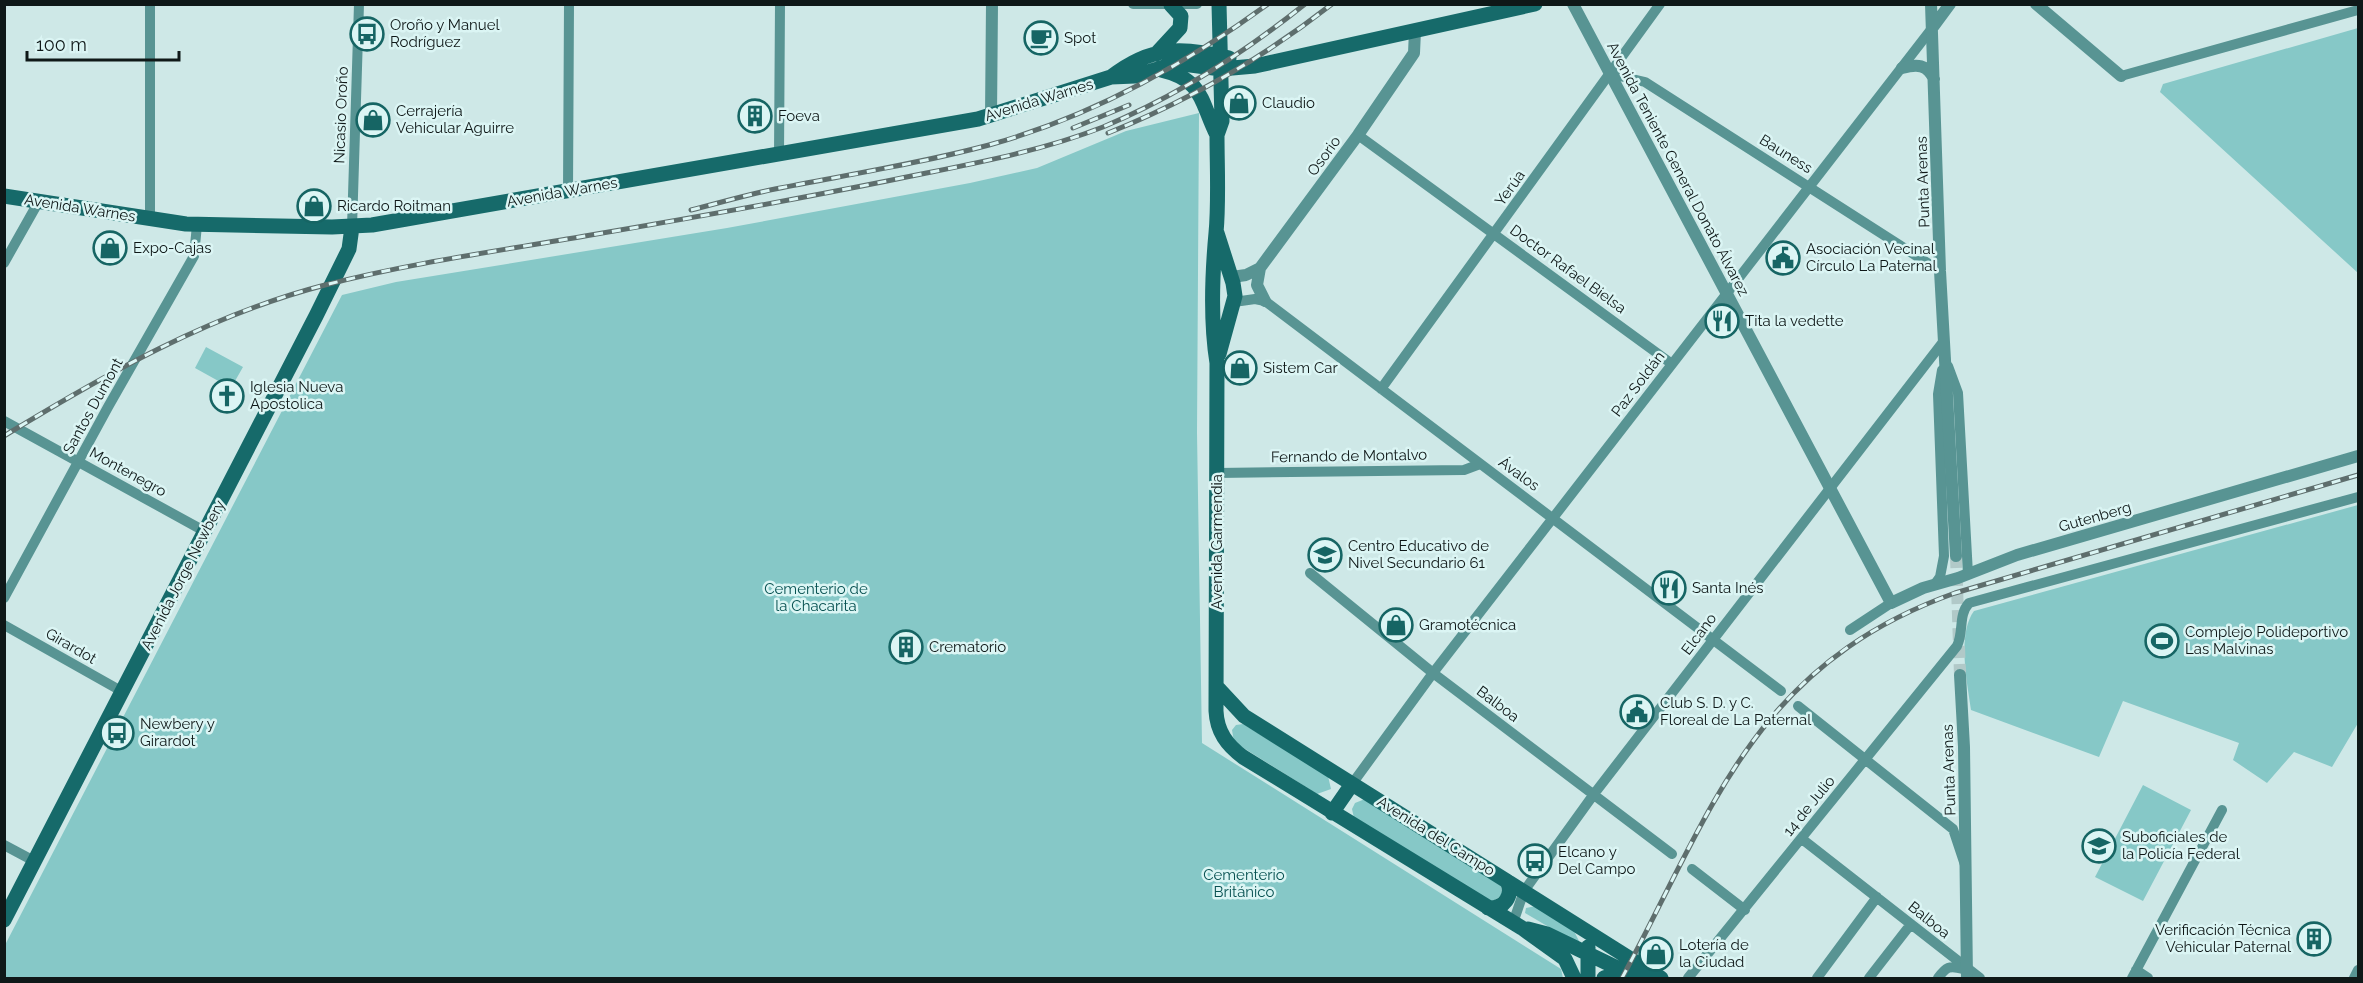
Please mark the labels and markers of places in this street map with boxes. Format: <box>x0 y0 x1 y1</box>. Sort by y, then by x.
bus stop icon: Oroño y Manuel Rodríguez <box>349 16 385 52</box>
place label: Oroño y Manuel Rodríguez <box>390 16 501 51</box>
cafe icon: Spot <box>1023 20 1059 56</box>
place label: Spot <box>1064 29 1096 47</box>
shop icon: Claudio <box>1221 85 1257 121</box>
place label: Claudio <box>1262 94 1315 112</box>
building icon: Foeva <box>737 98 773 134</box>
shop icon: Cerrajería Vehicular Aguirre <box>355 102 391 138</box>
place label: Cerrajería Vehicular Aguirre <box>396 102 514 137</box>
place label: Foeva <box>778 107 820 125</box>
shop icon: Ricardo Roitman <box>296 188 332 224</box>
place label: Ricardo Roitman <box>337 197 451 215</box>
shop icon: Expo-Cajas <box>92 230 128 266</box>
place label: Expo-Cajas <box>133 239 211 257</box>
public building icon: Asociación Vecinal Círculo La Paternal <box>1765 240 1801 276</box>
place label: Asociación Vecinal Círculo La Paternal <box>1806 240 1938 275</box>
restaurant icon: Tita la vedette <box>1704 303 1740 339</box>
place label: Tita la vedette <box>1745 312 1844 330</box>
shop icon: Sistem Car <box>1222 350 1258 386</box>
place label: Sistem Car <box>1263 359 1338 377</box>
church icon: Iglesia Nueva Apostolica <box>209 378 245 414</box>
place label: Iglesia Nueva Apostolica <box>250 378 343 413</box>
school or university icon: Centro Educativo de Nivel Secundario 61 <box>1307 537 1343 573</box>
place label: Centro Educativo de Nivel Secundario 61 <box>1348 537 1489 572</box>
restaurant icon: Santa Inés <box>1651 570 1687 606</box>
place label: Santa Inés <box>1692 579 1764 597</box>
shop icon: Gramotécnica <box>1378 607 1414 643</box>
place label: Gramotécnica <box>1419 616 1516 634</box>
sports icon: Complejo Polideportivo Las Malvinas <box>2144 623 2180 659</box>
place label: Complejo Polideportivo Las Malvinas <box>2185 623 2348 658</box>
building icon: Crematorio <box>888 629 924 665</box>
place label: Crematorio <box>929 638 1006 656</box>
public building icon: Club S. D. y C. Floreal de La Paternal <box>1619 694 1655 730</box>
place label: Club S. D. y C. Floreal de La Paternal <box>1660 694 1812 729</box>
bus stop icon: Newbery y Girardot <box>99 715 135 751</box>
place label: Newbery y Girardot <box>140 715 215 750</box>
school or university icon: Suboficiales de la Policía Federal <box>2081 828 2117 864</box>
place label: Suboficiales de la Policía Federal <box>2122 828 2241 863</box>
bus stop icon: Elcano y Del Campo <box>1517 843 1553 879</box>
place label: Elcano y Del Campo <box>1558 843 1635 878</box>
place label: Verificación Técnica Vehicular Paternal <box>2155 921 2292 956</box>
building icon: Verificación Técnica Vehicular Paternal <box>2296 921 2332 957</box>
shop icon: Lotería de la Ciudad <box>1638 936 1674 972</box>
place label: Lotería de la Ciudad <box>1679 936 1749 971</box>

